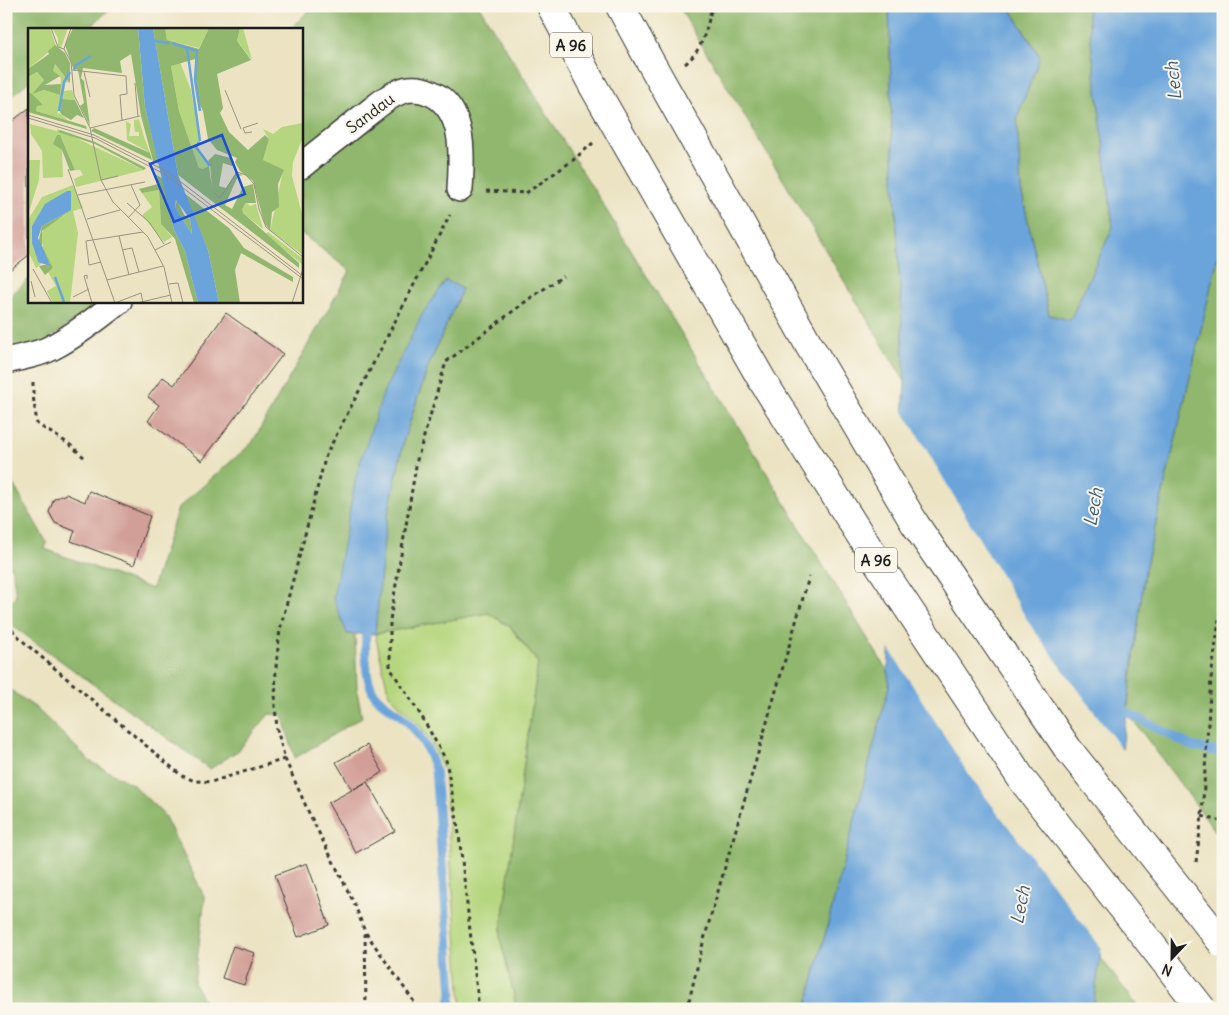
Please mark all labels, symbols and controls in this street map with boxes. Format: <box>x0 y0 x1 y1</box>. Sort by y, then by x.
inset map <box>28 28 302 302</box>
road number: A 96 <box>550 32 592 58</box>
water label: Lech <box>1159 60 1186 101</box>
street label: Sandau <box>342 88 398 138</box>
water label: Lech <box>1078 485 1108 528</box>
road number: A 96 <box>855 548 897 572</box>
water label: Lech <box>1005 883 1035 926</box>
north arrow <box>1146 932 1196 982</box>
text: N <box>1159 960 1175 980</box>

